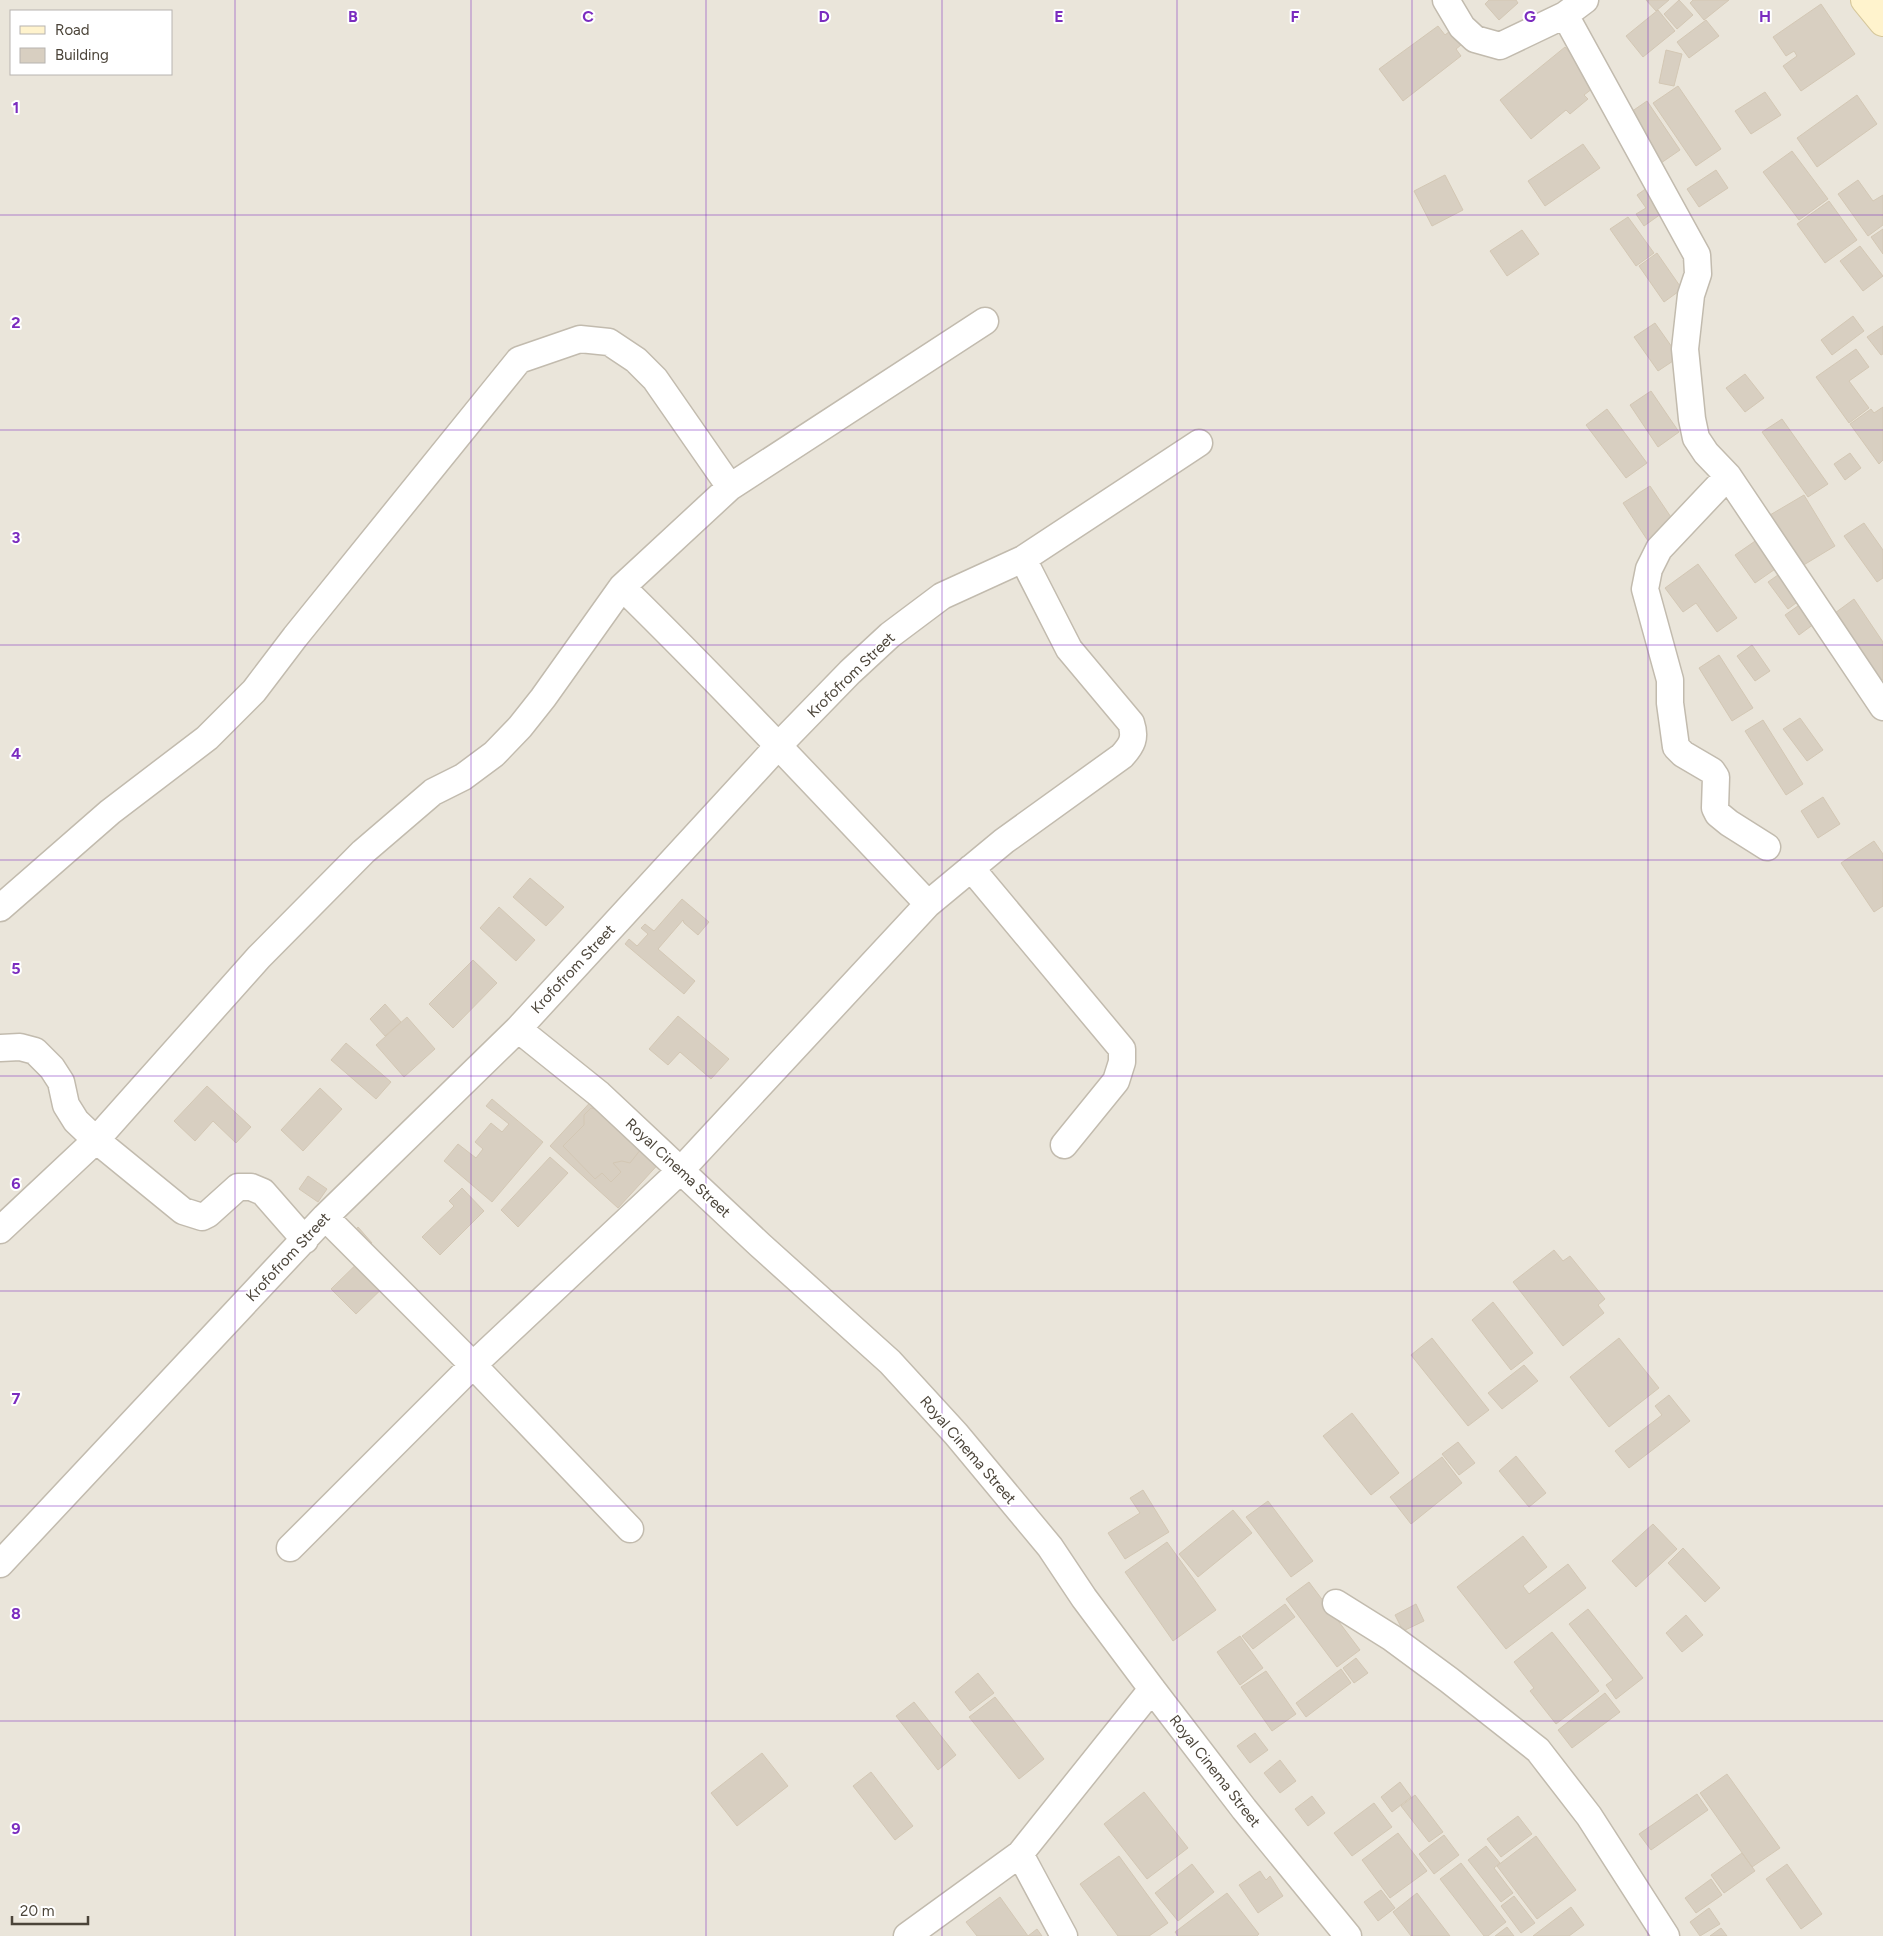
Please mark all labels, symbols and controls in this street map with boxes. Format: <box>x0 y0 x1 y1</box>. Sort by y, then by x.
text: B <box>348 7 358 26</box>
text: C <box>582 7 594 26</box>
text: D <box>818 7 830 26</box>
text: E <box>1054 7 1064 26</box>
text: F <box>1291 7 1300 26</box>
text: G <box>1524 7 1536 26</box>
text: H <box>1759 7 1771 26</box>
legend <box>10 10 172 75</box>
text: Road <box>55 21 90 39</box>
text: Building <box>55 46 109 64</box>
text: 1 <box>13 98 19 117</box>
text: 2 <box>11 313 21 332</box>
text: 3 <box>12 528 21 547</box>
street label: Krofofrom Street <box>803 628 899 721</box>
text: 4 <box>11 744 21 763</box>
street label: Krofofrom Street <box>527 921 619 1017</box>
text: 5 <box>11 959 21 978</box>
street label: Royal Cinema Street <box>622 1115 735 1222</box>
text: 6 <box>11 1174 21 1193</box>
street label: Krofofrom Street <box>242 1209 334 1305</box>
text: 7 <box>12 1389 21 1408</box>
street label: Royal Cinema Street <box>916 1392 1020 1508</box>
text: 8 <box>11 1604 21 1623</box>
street label: Royal Cinema Street <box>1166 1711 1265 1831</box>
text: 9 <box>11 1819 21 1838</box>
scale bar <box>12 1894 89 1926</box>
text: 20 m <box>20 1902 54 1920</box>

